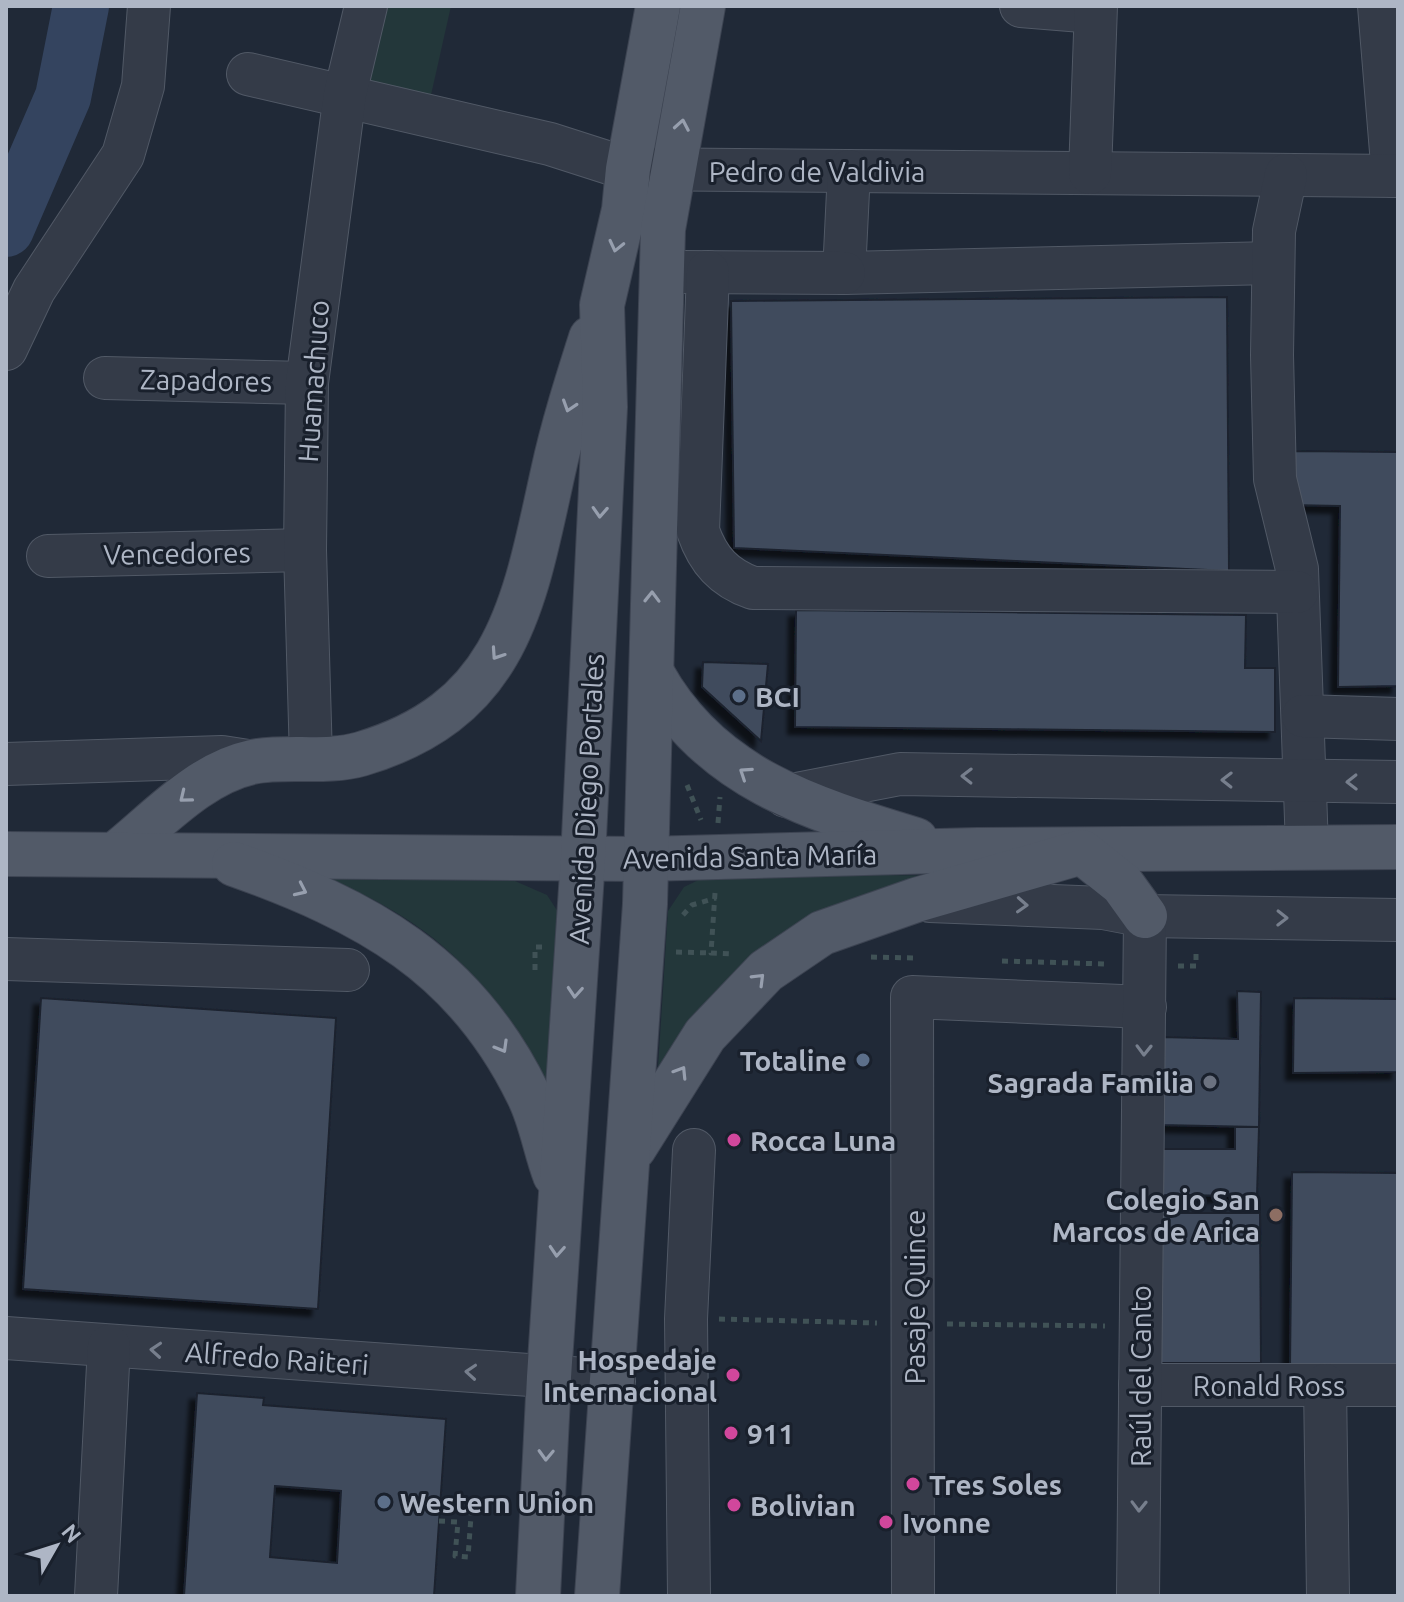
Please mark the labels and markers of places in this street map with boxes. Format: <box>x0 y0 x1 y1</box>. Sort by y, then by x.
place label: BCI <box>755 681 800 712</box>
marker: BCI <box>730 687 748 705</box>
place label: Totaline <box>740 1045 847 1076</box>
marker: Totaline <box>854 1051 872 1069</box>
place label: Sagrada Familia <box>987 1067 1194 1098</box>
marker: Sagrada Familia <box>1201 1073 1219 1091</box>
place label: Rocca Luna <box>750 1125 896 1156</box>
marker: Rocca Luna <box>725 1131 743 1149</box>
place label: Colegio San Marcos de Arica <box>1052 1184 1260 1247</box>
marker: Colegio San Marcos de Arica <box>1267 1206 1285 1224</box>
place label: Hospedaje Internacional <box>543 1344 717 1407</box>
marker: Hospedaje Internacional <box>724 1366 742 1384</box>
place label: 911 <box>747 1418 794 1449</box>
marker: 911 <box>722 1424 740 1442</box>
place label: Tres Soles <box>929 1469 1062 1500</box>
marker: Tres Soles <box>904 1475 922 1493</box>
place label: Western Union <box>400 1487 594 1518</box>
place label: Bolivian <box>750 1490 856 1521</box>
marker: Western Union <box>375 1493 393 1511</box>
marker: Bolivian <box>725 1496 743 1514</box>
place label: Ivonne <box>902 1507 991 1538</box>
marker: Ivonne <box>877 1513 895 1531</box>

